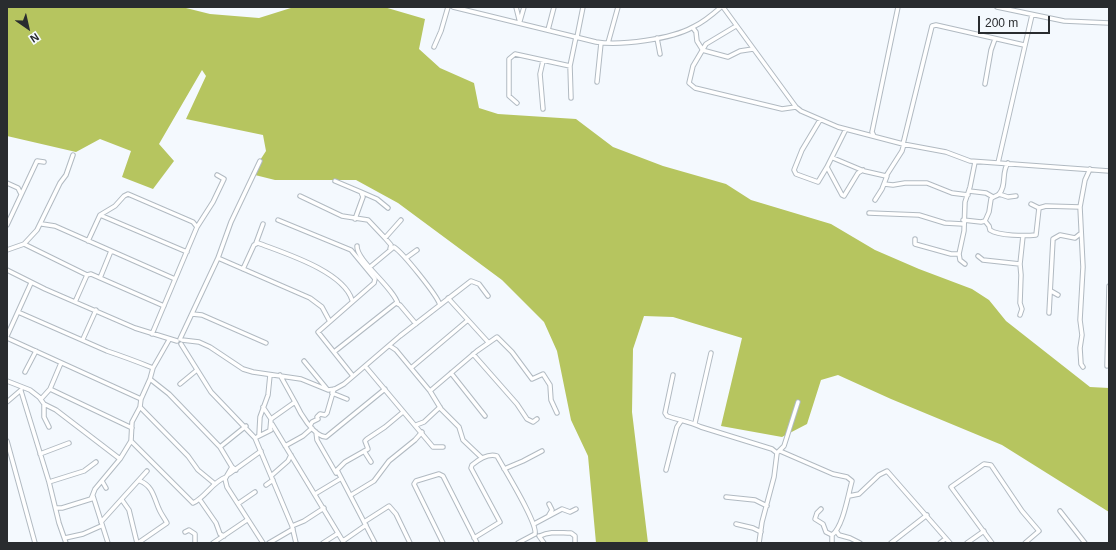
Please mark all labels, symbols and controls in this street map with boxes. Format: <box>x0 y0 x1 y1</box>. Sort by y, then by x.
north arrow <box>8 8 48 48</box>
scale bar <box>980 8 1052 34</box>
text: 200 m <box>985 16 1018 30</box>
text: N <box>28 31 41 45</box>

